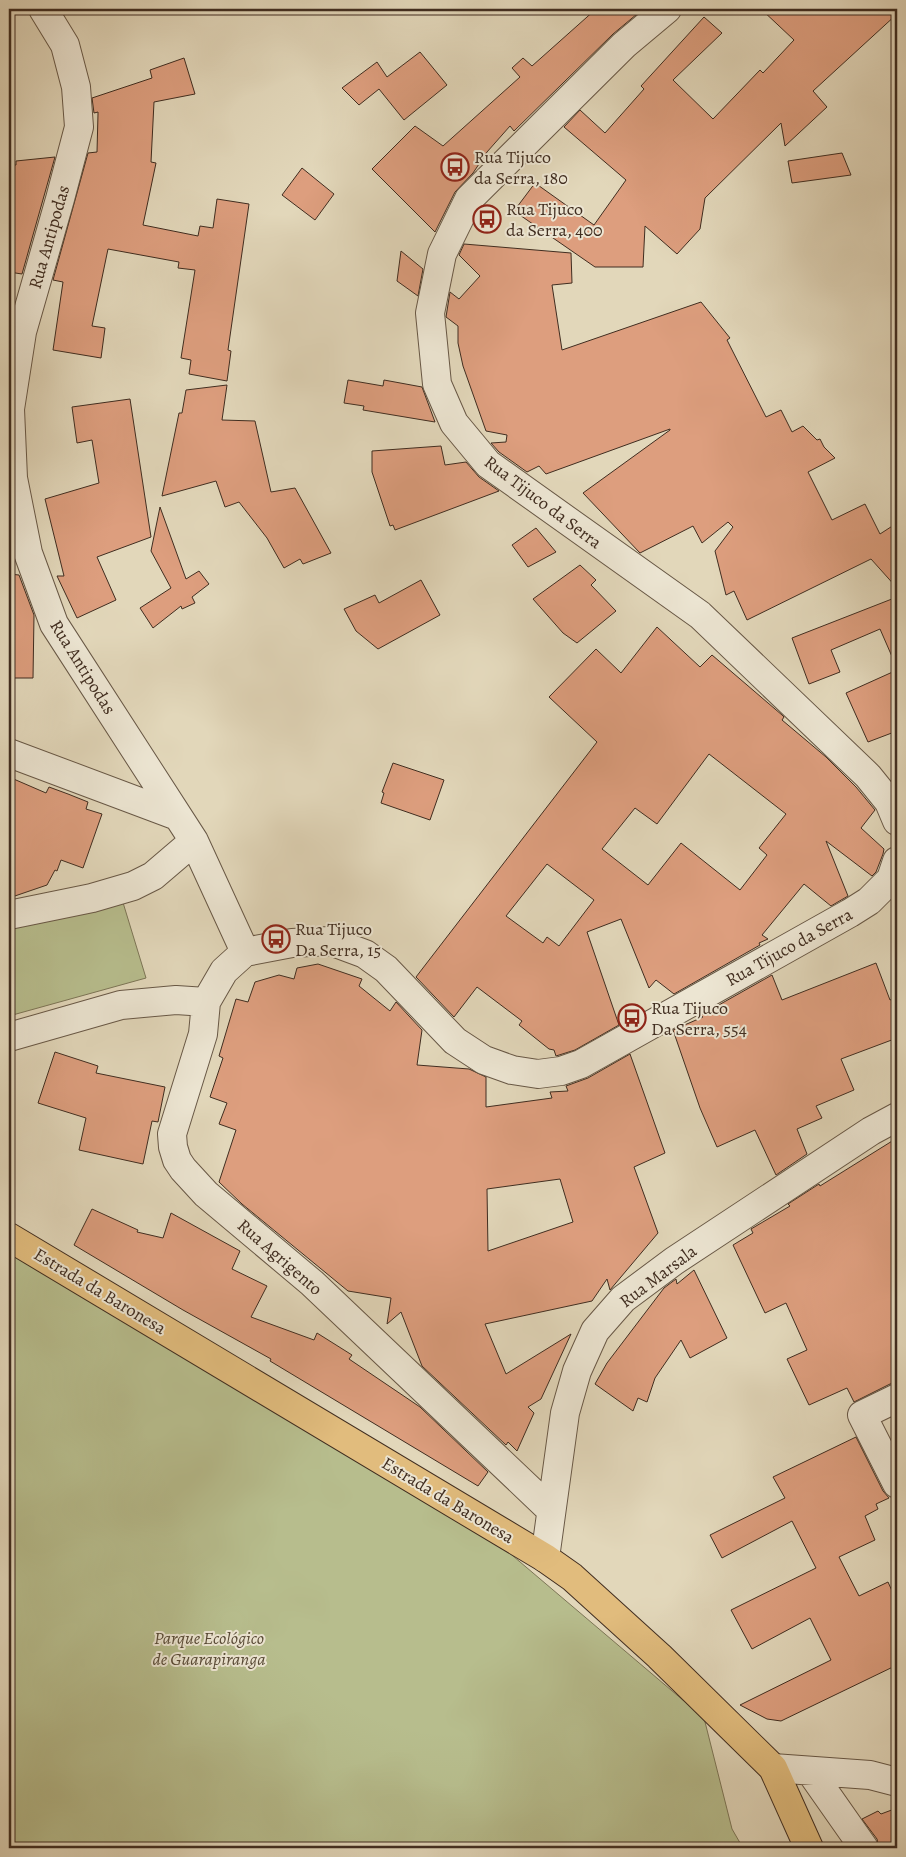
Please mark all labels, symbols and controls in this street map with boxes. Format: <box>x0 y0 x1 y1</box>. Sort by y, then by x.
place label: Rua Tijuco da Serra, 180 <box>474 145 568 190</box>
bus stop icon: Rua Tijuco da Serra, 180 <box>440 152 470 182</box>
street label: Rua Antipodas <box>23 182 75 292</box>
place label: Rua Tijuco da Serra, 400 <box>506 197 603 242</box>
bus stop icon: Rua Tijuco da Serra, 400 <box>472 204 502 234</box>
street label: Rua Tijuco da Serra <box>479 450 607 555</box>
street label: Rua Antipodas <box>44 615 122 719</box>
street label: Rua Tijuco da Serra <box>721 902 857 992</box>
place label: Rua Tijuco Da Serra, 15 <box>295 917 381 962</box>
bus stop icon: Rua Tijuco Da Serra, 15 <box>261 924 291 954</box>
place label: Rua Tijuco Da Serra, 554 <box>651 996 747 1041</box>
bus stop icon: Rua Tijuco Da Serra, 554 <box>617 1003 647 1033</box>
street label: Rua Agrigento <box>232 1213 328 1301</box>
street label: Rua Marsala <box>614 1239 702 1313</box>
street label: Estrada da Baronesa <box>29 1242 171 1340</box>
street label: Estrada da Baronesa <box>377 1451 519 1549</box>
park label: Parque Ecológico de Guarapiranga <box>152 1626 266 1671</box>

